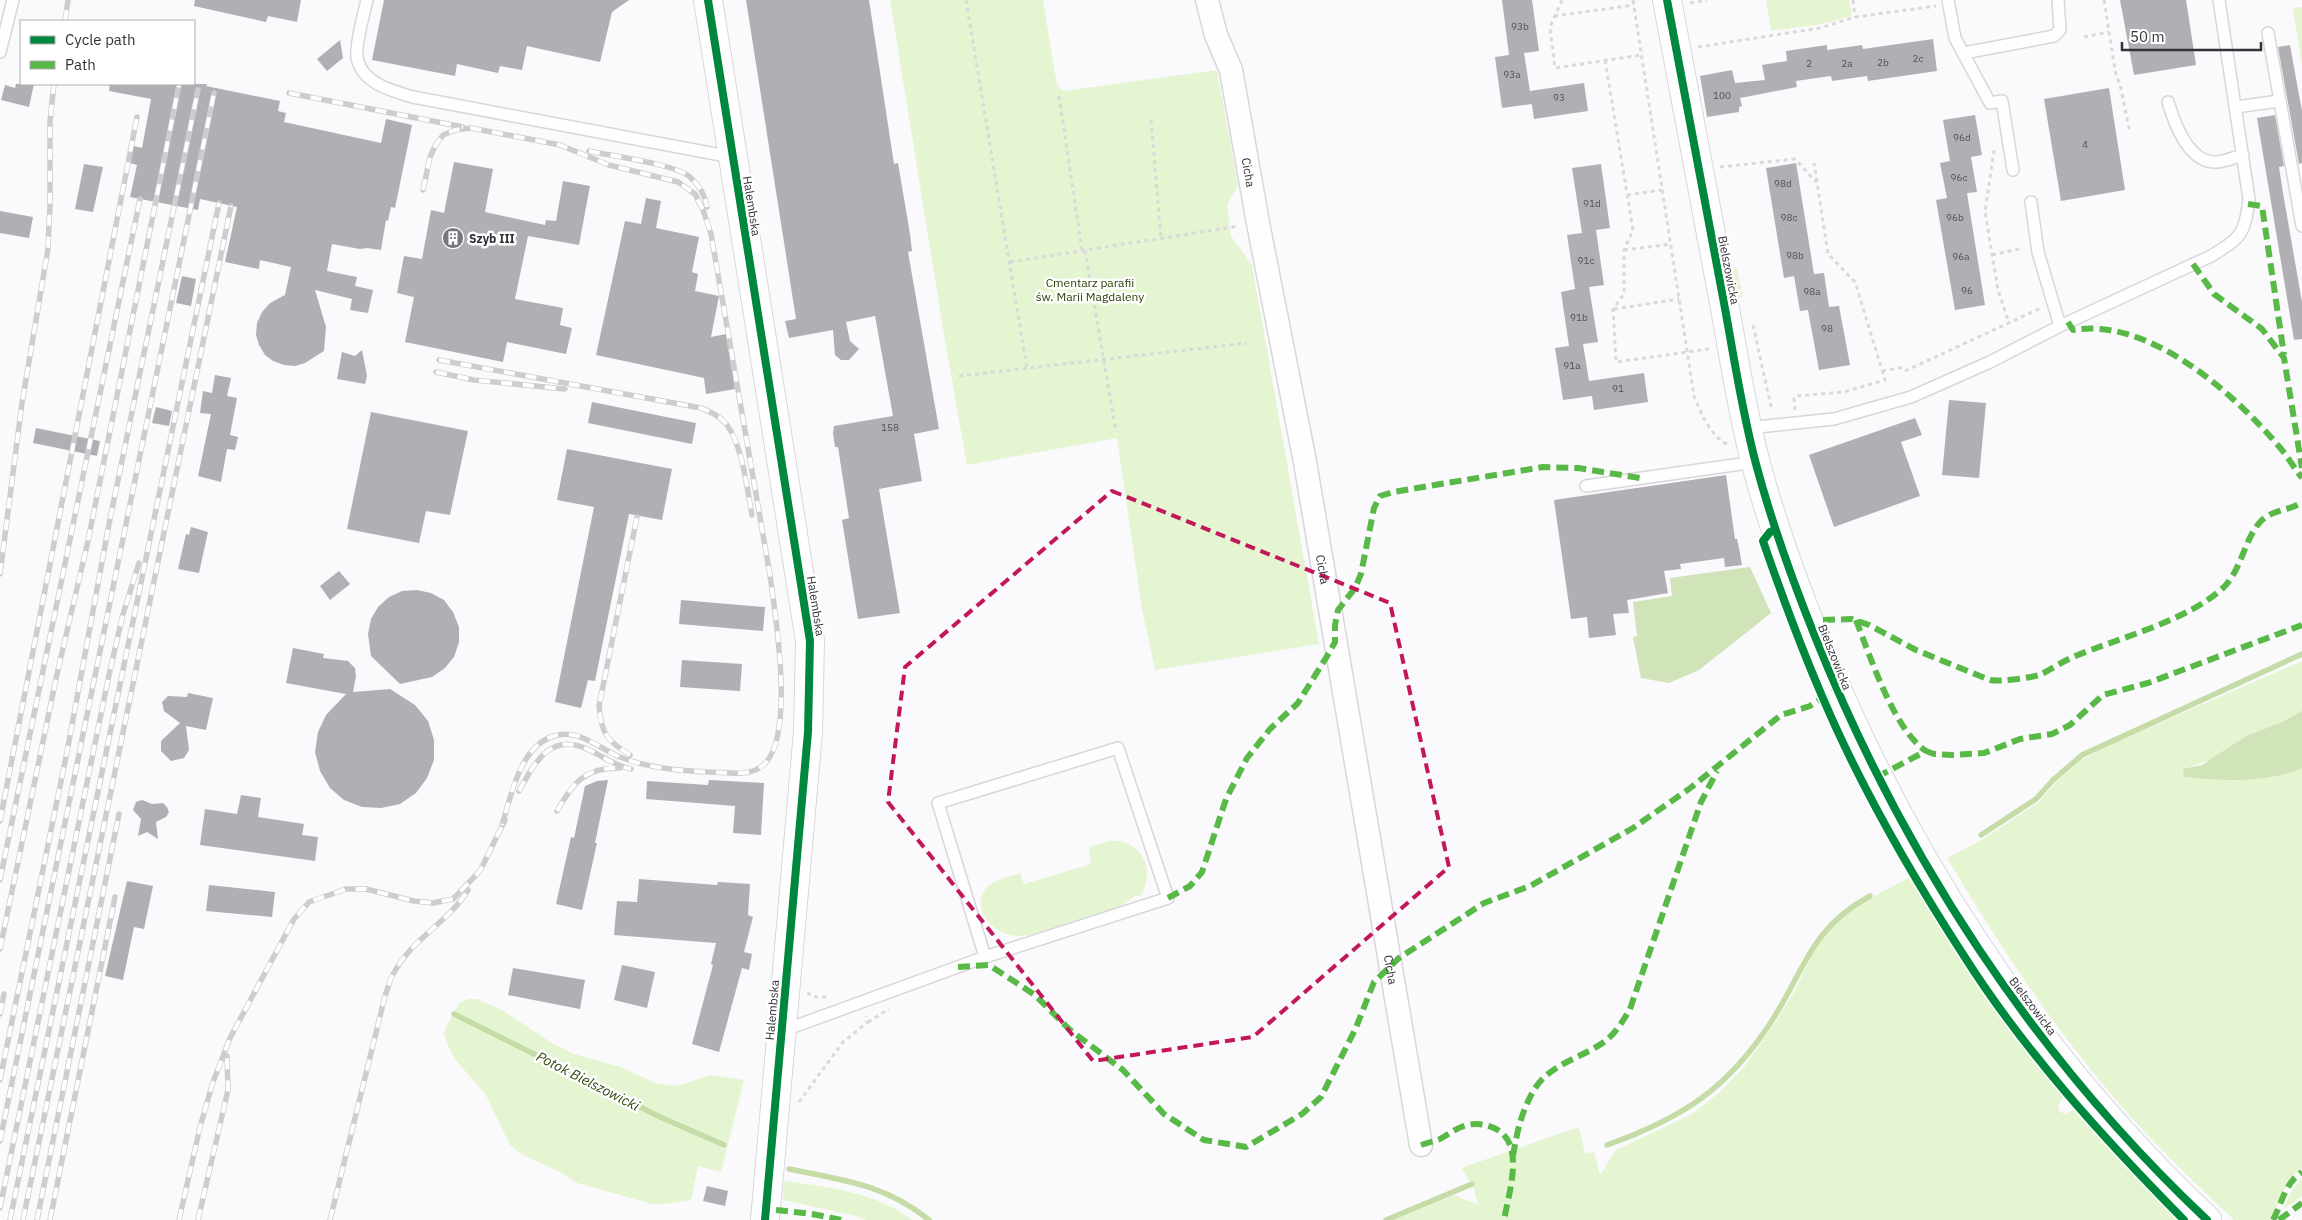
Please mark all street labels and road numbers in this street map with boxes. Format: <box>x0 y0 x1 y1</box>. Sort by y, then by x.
street label: Cicha <box>1239 156 1259 189</box>
street label: Halembska <box>740 175 764 238</box>
street label: Bielszowicka <box>1715 234 1743 306</box>
street label: Cicha <box>1313 553 1333 586</box>
street label: Halembska <box>804 575 828 638</box>
street label: Bielszowicka <box>1815 622 1855 693</box>
street label: Cicha <box>1381 954 1401 986</box>
street label: Bielszowicka <box>2006 974 2060 1039</box>
street label: Halembska <box>762 979 782 1041</box>

